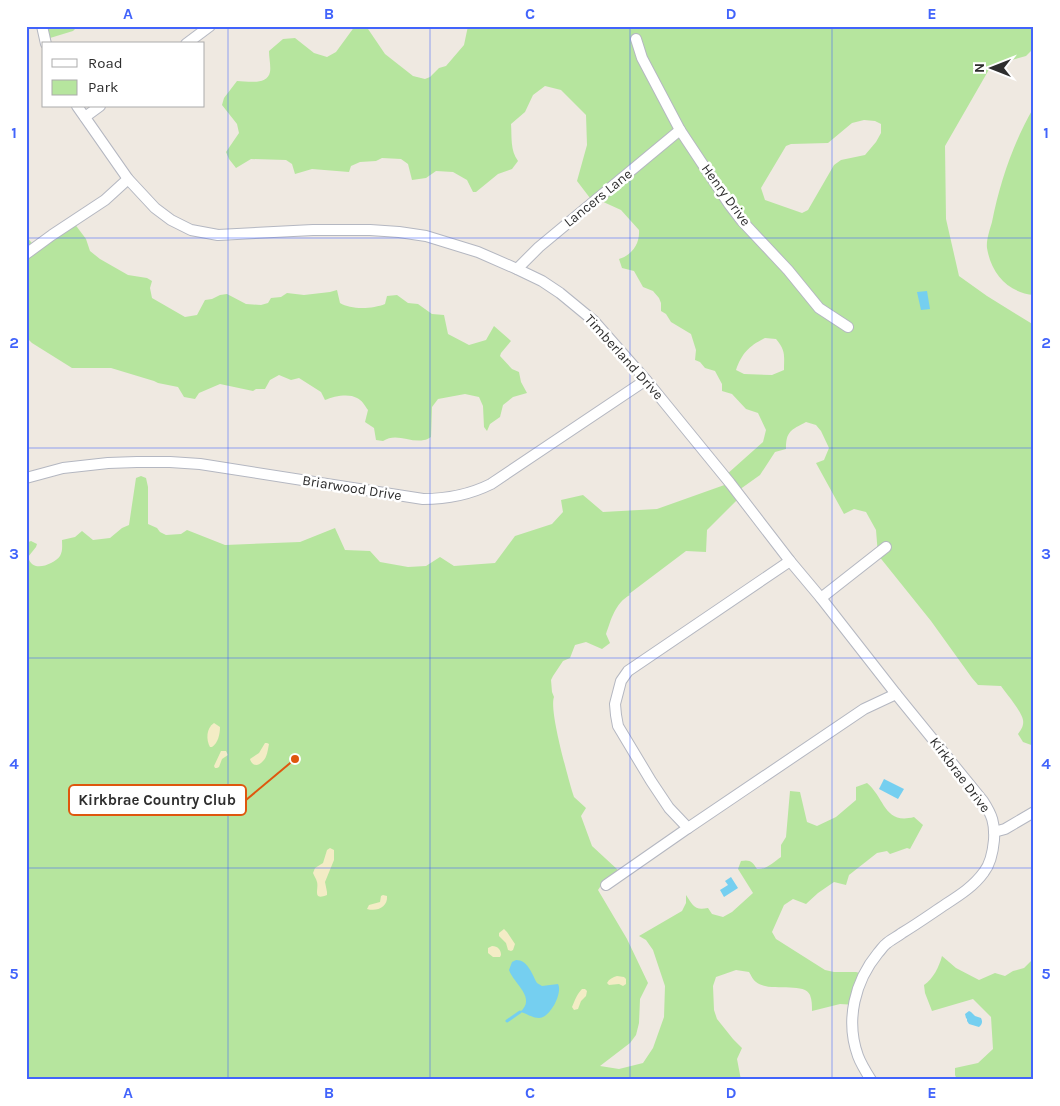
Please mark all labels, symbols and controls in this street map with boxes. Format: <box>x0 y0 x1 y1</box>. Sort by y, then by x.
text: A <box>123 4 133 23</box>
text: B <box>324 4 334 23</box>
text: C <box>525 4 535 23</box>
text: D <box>726 4 737 23</box>
text: E <box>927 4 937 23</box>
legend <box>42 42 205 108</box>
north arrow <box>968 42 1018 92</box>
text: Road <box>88 54 123 72</box>
text: N <box>971 63 988 73</box>
text: Park <box>88 78 118 96</box>
text: 1 <box>11 123 17 142</box>
text: 1 <box>1043 123 1049 142</box>
street label: Henry Drive <box>698 161 754 229</box>
street label: Lancers Lane <box>560 165 636 231</box>
street label: Timberland Drive <box>581 311 667 403</box>
text: 2 <box>9 333 19 352</box>
text: 2 <box>1041 333 1051 352</box>
street label: Briarwood Drive <box>301 472 403 504</box>
text: 3 <box>9 544 19 563</box>
text: 3 <box>1041 544 1051 563</box>
street label: Kirkbrae Drive <box>926 734 994 816</box>
text: 4 <box>9 754 19 773</box>
text: 4 <box>1041 754 1051 773</box>
callout: Kirkbrae Country Club <box>69 785 246 815</box>
text: Kirkbrae Country Club <box>78 791 236 809</box>
text: 5 <box>9 964 19 983</box>
text: 5 <box>1041 964 1051 983</box>
text: A <box>123 1083 133 1102</box>
text: B <box>324 1083 334 1102</box>
text: C <box>525 1083 535 1102</box>
text: D <box>726 1083 737 1102</box>
text: E <box>927 1083 937 1102</box>

